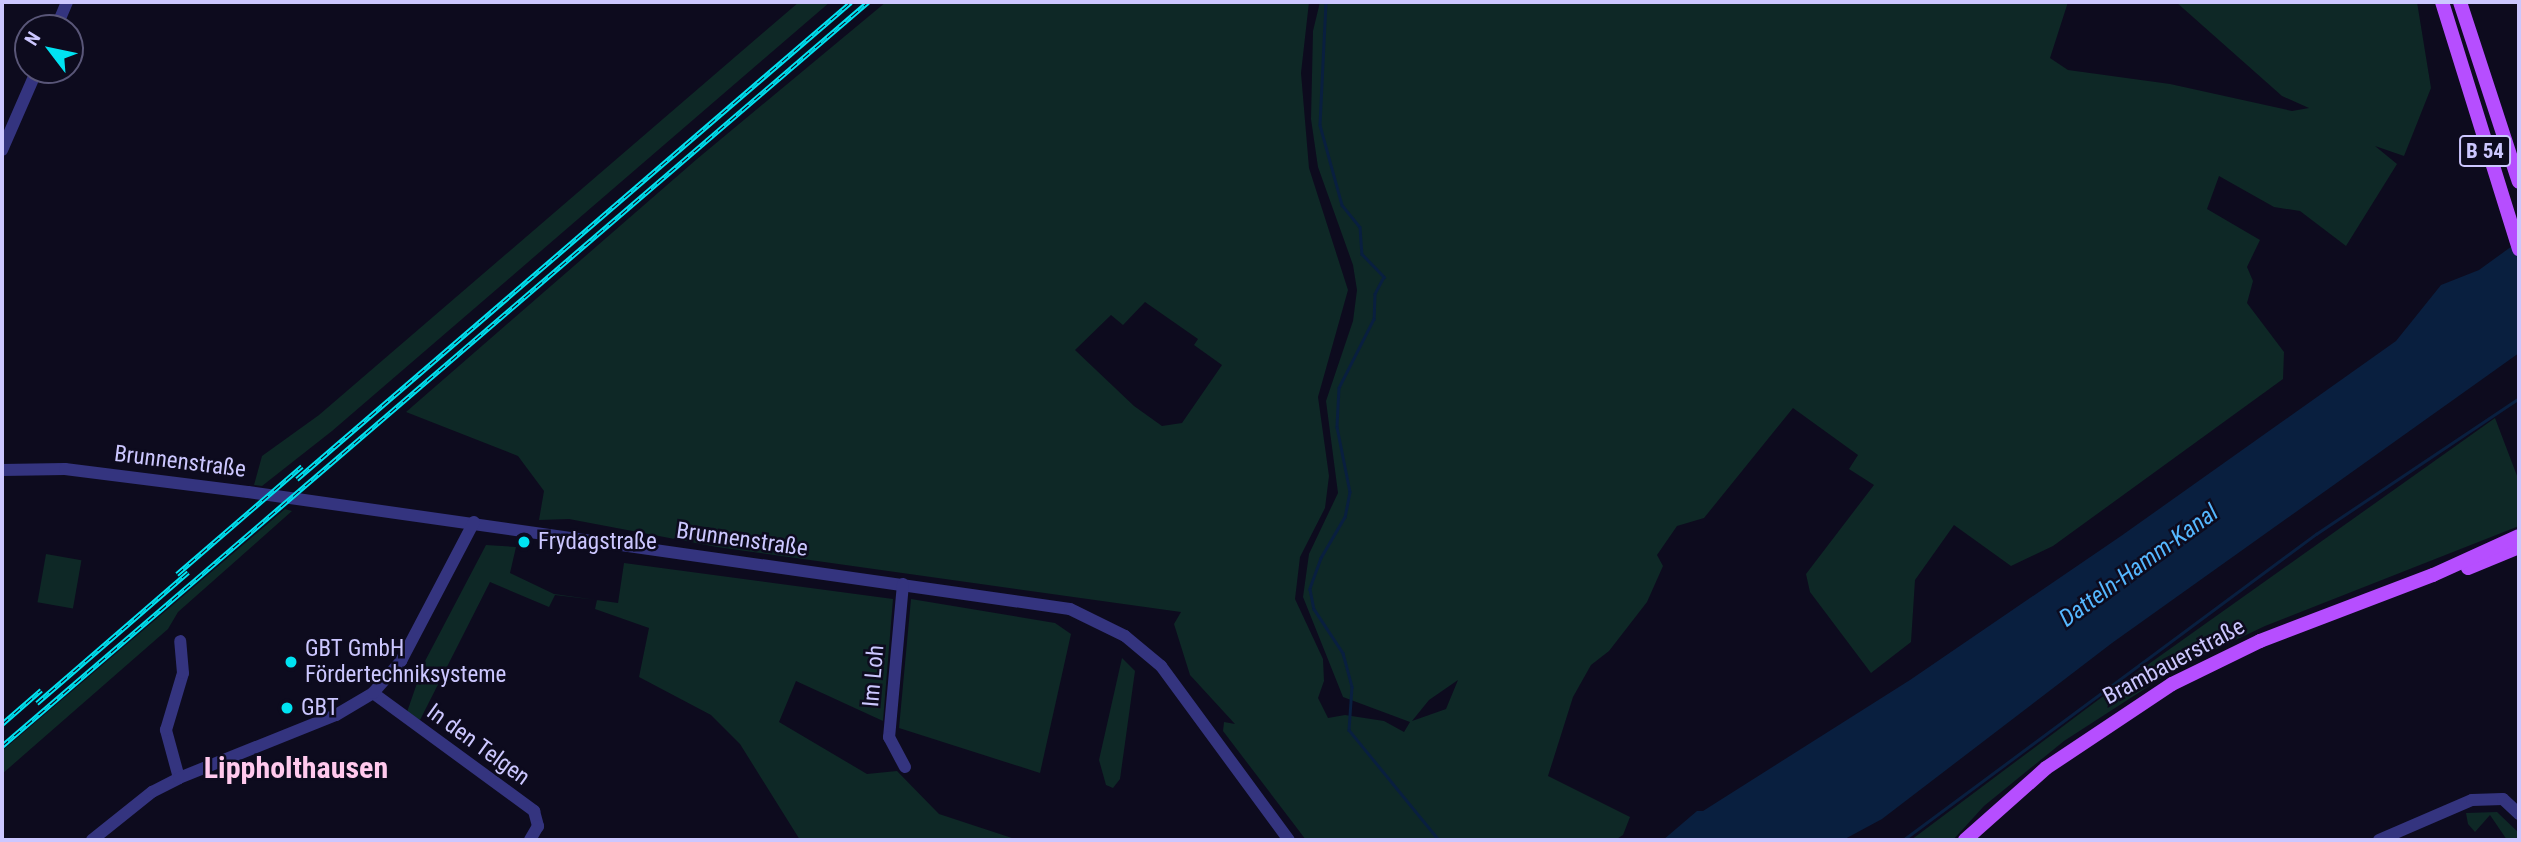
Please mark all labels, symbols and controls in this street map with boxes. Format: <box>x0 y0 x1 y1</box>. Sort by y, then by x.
north arrow <box>14 14 84 84</box>
text: N <box>20 28 45 50</box>
road number: B 54 <box>2459 134 2511 168</box>
street label: Brunnenstraße <box>113 440 247 484</box>
water label: Datteln-Hamm-Kanal <box>2054 499 2224 633</box>
street label: Brunnenstraße <box>674 517 810 563</box>
place label: Frydagstraße <box>538 528 657 556</box>
marker: Frydagstraße <box>516 534 532 550</box>
street label: Brambauerstraße <box>2098 613 2250 711</box>
place label: GBT GmbH Fördertechniksysteme <box>305 635 506 689</box>
street label: Im Loh <box>858 644 890 708</box>
marker: GBT GmbH Fördertechniksysteme <box>283 654 299 670</box>
place label: GBT <box>301 694 339 722</box>
street label: In den Telgen <box>421 698 535 792</box>
marker: GBT <box>279 700 295 716</box>
district label: Lippholthausen <box>204 750 388 786</box>

